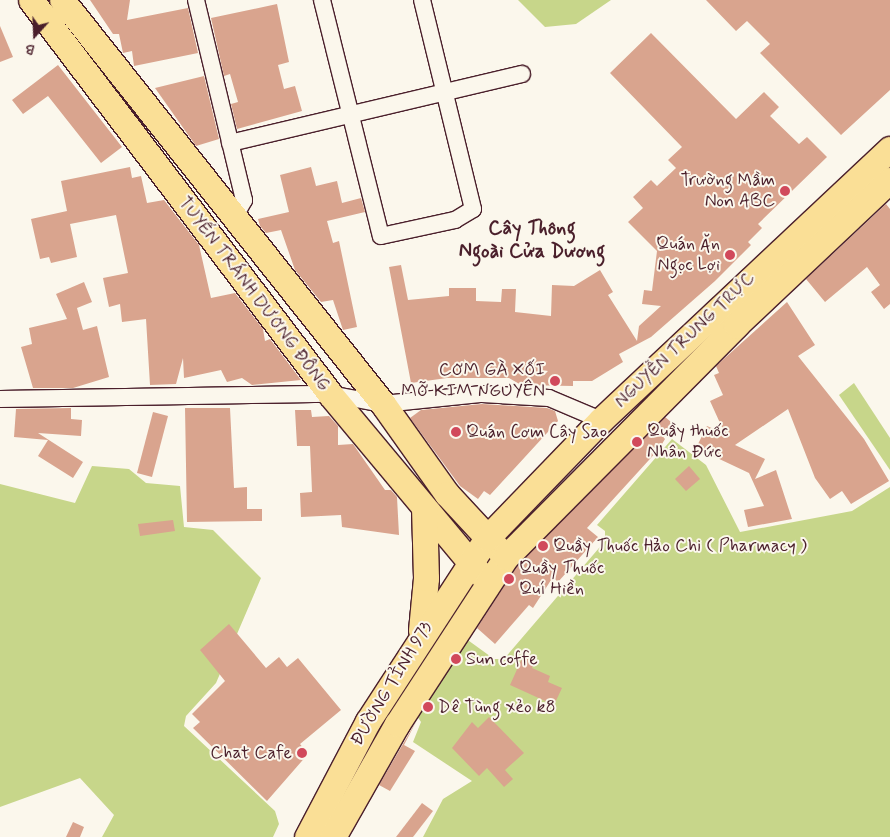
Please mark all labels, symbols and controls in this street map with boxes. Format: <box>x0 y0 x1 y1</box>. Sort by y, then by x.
north arrow <box>10 10 60 60</box>
text: B <box>23 39 37 59</box>
place label: Trường Mầm Non ABC <box>679 170 775 212</box>
marker: Trường Mầm Non ABC <box>779 185 791 197</box>
street label: TUYẾN TRÁNH DƯƠNG ĐÔNG <box>175 194 333 394</box>
district label: Cây Thông Ngoài Cửa Dương <box>459 216 605 263</box>
place label: Quán Ăn Ngọc Lợi <box>656 234 720 276</box>
marker: Quán Ăn Ngọc Lợi <box>724 249 736 261</box>
street label: NGUYỄN TRUNG TRỰC <box>613 270 757 410</box>
place label: CƠM GÀ XỐI MỠ KIM NGUYÊN <box>400 360 545 402</box>
marker: CƠM GÀ XỐI MỠ KIM NGUYÊN <box>549 375 561 387</box>
place label: Quán Cơm Cây Sao <box>466 421 612 443</box>
place label: Quầy thuốc Nhân Đức <box>647 421 729 464</box>
marker: Quán Cơm Cây Sao <box>450 426 462 438</box>
marker: Quầy thuốc Nhân Đức <box>631 436 643 448</box>
place label: Quầy Thuốc Hảo Chi ( Pharmacy ) <box>553 535 808 557</box>
marker: Quầy Thuốc Hảo Chi ( Pharmacy ) <box>537 540 549 552</box>
place label: Quầy Thuốc Quí Hiền <box>519 558 604 600</box>
marker: Quầy Thuốc Quí Hiền <box>503 573 515 585</box>
street label: ĐƯỜNG TỈNH 973 <box>347 619 437 749</box>
place label: Sun coffe <box>466 648 537 670</box>
marker: Sun coffe <box>450 653 462 665</box>
place label: Dê Tùng xẻo k8 <box>438 696 556 718</box>
marker: Dê Tùng xẻo k8 <box>422 701 434 713</box>
place label: Chat Cafe <box>210 742 292 764</box>
marker: Chat Cafe <box>296 747 308 759</box>

